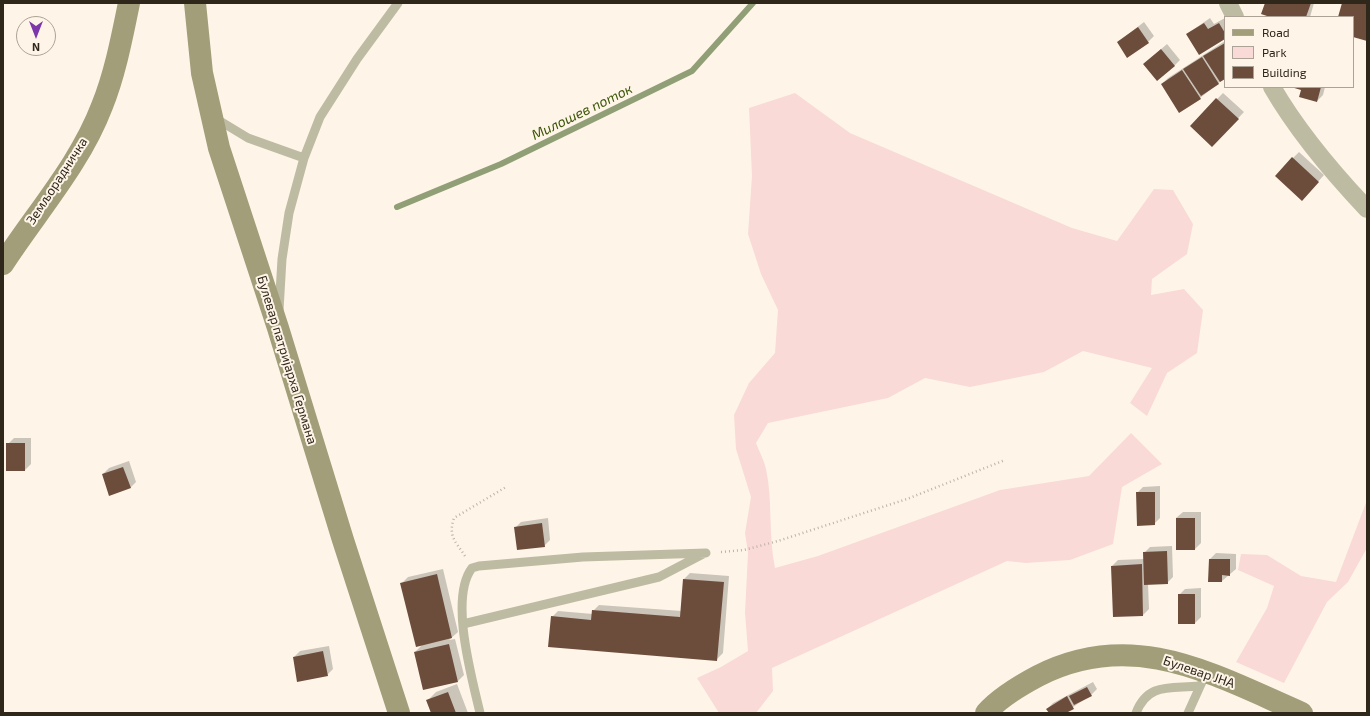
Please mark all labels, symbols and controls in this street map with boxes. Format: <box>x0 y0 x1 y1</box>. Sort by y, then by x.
north arrow <box>16 16 56 56</box>
legend <box>1224 16 1354 88</box>
text: Road <box>1262 25 1290 39</box>
text: N <box>32 41 40 54</box>
text: Park <box>1262 45 1287 59</box>
text: Building <box>1262 65 1306 79</box>
water label: Милошев поток <box>529 80 635 144</box>
street label: Земљорадничка <box>23 135 91 227</box>
street label: Булевар патријарха Германа <box>254 274 320 446</box>
street label: Булевар ЈНА <box>1161 652 1237 692</box>

